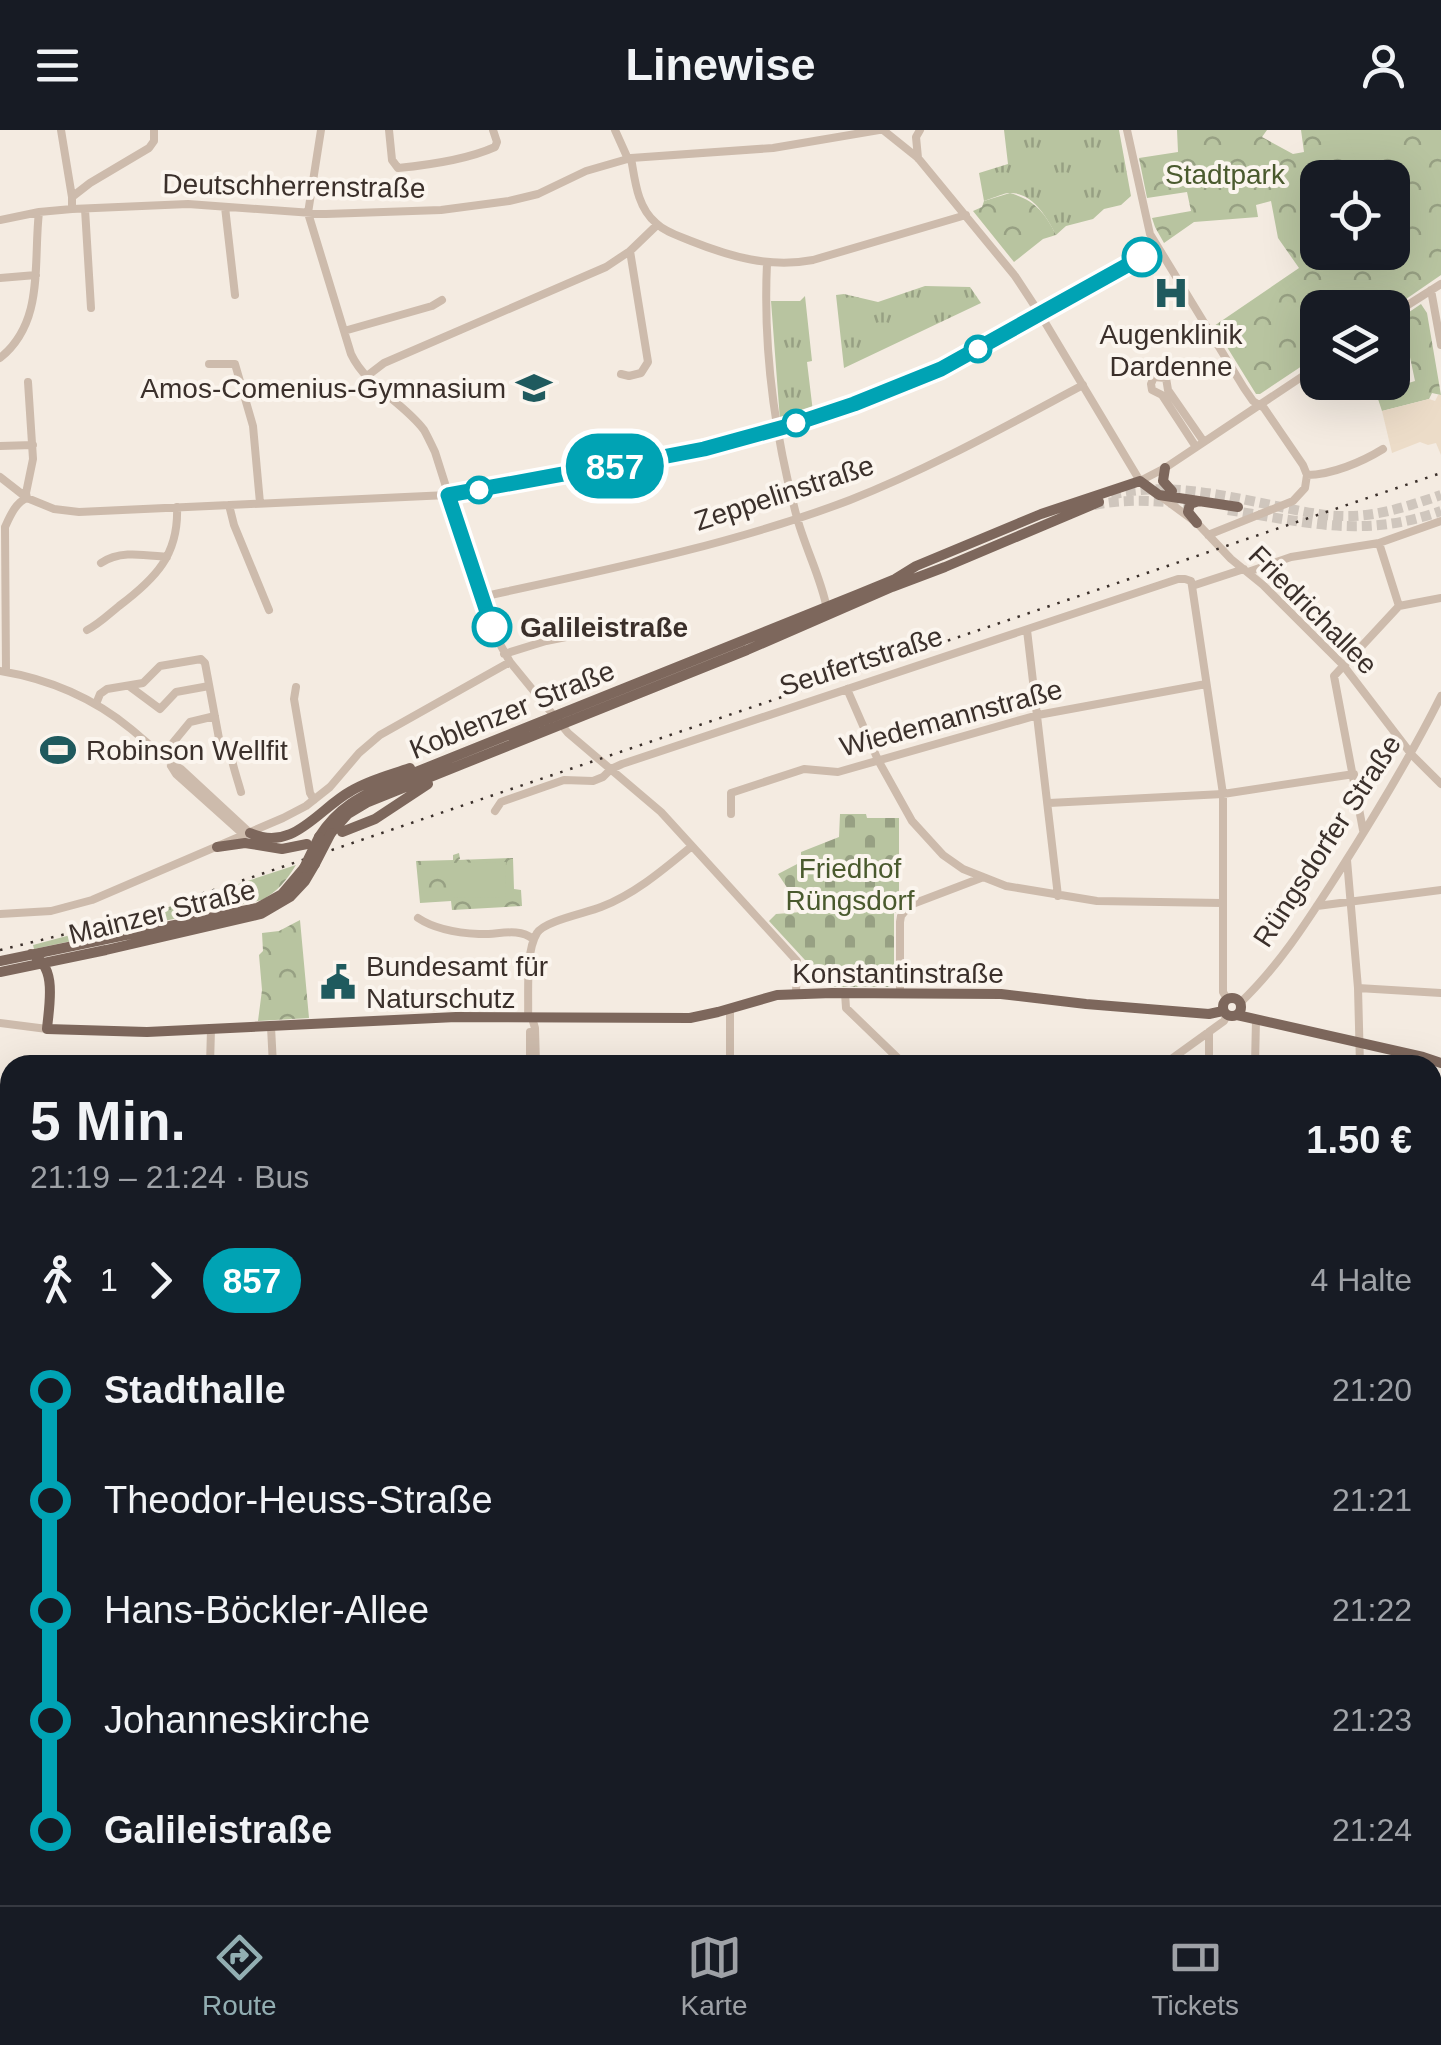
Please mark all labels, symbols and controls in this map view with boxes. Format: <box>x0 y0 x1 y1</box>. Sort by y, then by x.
icon: menu <box>30 38 85 93</box>
icon: person <box>1356 38 1411 93</box>
text: Linewise <box>625 39 816 90</box>
park label: Stadtpark <box>1165 159 1286 190</box>
map controls <box>1300 160 1410 400</box>
button: locate <box>1300 160 1410 270</box>
street label: Deutschherrenstraße <box>162 168 426 204</box>
unlabelled marker <box>1123 238 1161 276</box>
hospital icon: Augenklinik Dardenne <box>1152 274 1190 312</box>
button: layers <box>1300 290 1410 400</box>
place label: Augenklinik Dardenne <box>1099 319 1244 382</box>
unlabelled marker <box>965 336 991 362</box>
school or university icon: Amos-Comenius-Gymnasium <box>515 369 553 407</box>
place label: Amos-Comenius-Gymnasium <box>140 373 506 404</box>
unlabelled marker <box>783 410 809 436</box>
line badge: 857 <box>558 434 672 498</box>
text: 857 <box>586 447 644 486</box>
street label: Zeppelinstraße <box>690 449 878 537</box>
unlabelled marker <box>466 477 492 503</box>
street label: Friedrichallee <box>1243 540 1383 680</box>
marker: Galileistraße <box>473 608 511 646</box>
place label: Galileistraße <box>520 612 688 643</box>
street label: Seufertstraße <box>776 620 946 702</box>
street label: Koblenzer Straße <box>405 655 619 765</box>
street label: Wiedemannstraße <box>837 673 1065 763</box>
street label: Rüngsdorfer Straße <box>1247 729 1407 953</box>
sports icon: Robinson Wellfit <box>39 731 77 769</box>
place label: Robinson Wellfit <box>86 735 288 766</box>
park label: Friedhof Rüngsdorf <box>785 853 915 916</box>
street label: Mainzer Straße <box>65 874 259 950</box>
place label: Bundesamt für Naturschutz <box>366 951 548 1014</box>
street label: Konstantinstraße <box>792 958 1004 989</box>
public building icon: Bundesamt für Naturschutz <box>319 963 357 1001</box>
text: 5 Min. <box>30 1090 186 1152</box>
text: 1.50 € <box>1306 1119 1412 1161</box>
text: 21:19 – 21:24 · Bus <box>30 1159 309 1195</box>
icon: walk <box>30 1253 85 1308</box>
icon: forward <box>133 1253 188 1308</box>
text: 857 <box>223 1261 281 1300</box>
text: 1 <box>100 1262 118 1298</box>
text: 4 Halte <box>1311 1262 1412 1298</box>
text: Stadthalle <box>104 1369 286 1411</box>
text: 21:20 <box>1332 1372 1412 1408</box>
text: Theodor-Heuss-Straße <box>104 1479 493 1521</box>
text: 21:21 <box>1332 1482 1412 1518</box>
text: Hans-Böckler-Allee <box>104 1589 429 1631</box>
text: 21:22 <box>1332 1592 1412 1628</box>
text: Johanneskirche <box>104 1699 370 1741</box>
text: 21:23 <box>1332 1702 1412 1738</box>
text: Galileistraße <box>104 1809 332 1851</box>
text: 21:24 <box>1332 1812 1412 1848</box>
tab: Route <box>202 1930 277 2022</box>
tab: Karte <box>681 1930 747 2022</box>
tab: Tickets <box>1151 1930 1239 2022</box>

